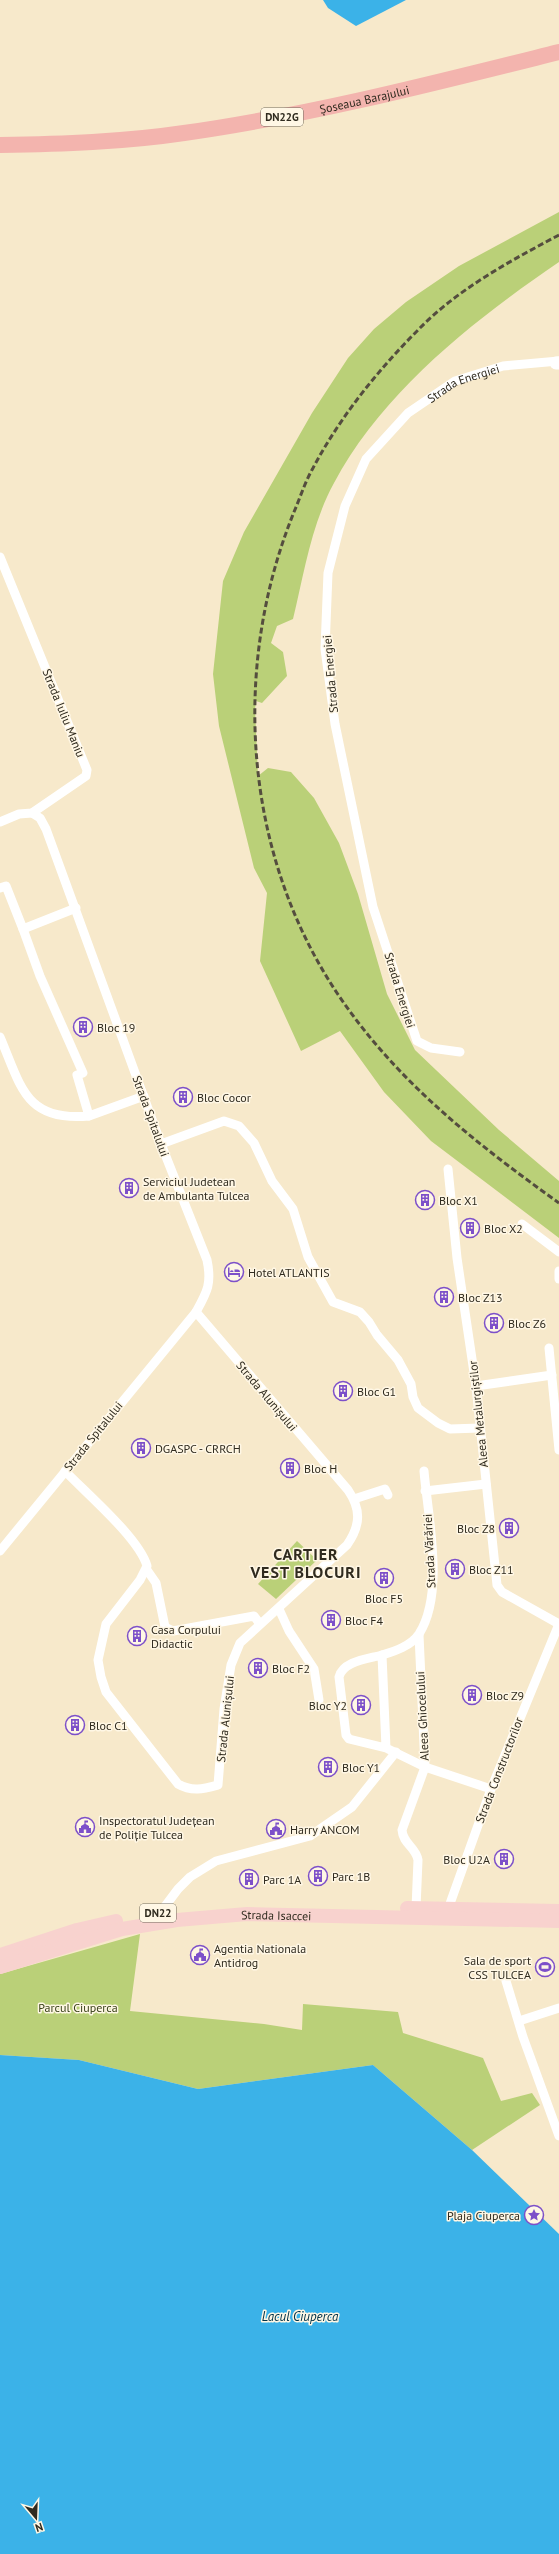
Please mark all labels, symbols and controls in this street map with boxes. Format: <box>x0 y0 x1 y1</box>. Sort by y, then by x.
street label: Șoseaua Barajului <box>318 82 411 116</box>
road number: DN22G <box>261 108 303 126</box>
street label: Strada Energiei <box>424 360 501 406</box>
street label: Strada Energiei <box>319 634 341 714</box>
street label: Strada Iuliu Maniu <box>39 667 89 759</box>
street label: Strada Energiei <box>381 950 419 1030</box>
building icon: Bloc 19 <box>72 1016 94 1038</box>
place label: Bloc 19 <box>97 1020 135 1035</box>
street label: Strada Spitalului <box>129 1073 173 1159</box>
building icon: Bloc Cocor <box>172 1086 194 1108</box>
place label: Bloc Cocor <box>197 1090 251 1105</box>
place label: Serviciul Judetean de Ambulanta Tulcea <box>143 1174 250 1203</box>
building icon: Serviciul Judetean de Ambulanta Tulcea <box>118 1177 140 1199</box>
building icon: Bloc X1 <box>414 1189 436 1211</box>
place label: Bloc X1 <box>439 1193 478 1208</box>
building icon: Bloc X2 <box>459 1217 481 1239</box>
place label: Bloc X2 <box>484 1221 523 1236</box>
hotel icon: Hotel ATLANTIS <box>223 1261 245 1283</box>
place label: Hotel ATLANTIS <box>248 1265 330 1280</box>
building icon: Bloc Z13 <box>433 1286 455 1308</box>
place label: Bloc Z13 <box>458 1290 503 1305</box>
building icon: Bloc Z6 <box>483 1312 505 1334</box>
place label: Bloc Z6 <box>508 1316 546 1331</box>
street label: Strada Alunișului <box>233 1358 301 1434</box>
street label: Aleea Metalurgiștilor <box>465 1360 491 1468</box>
building icon: Bloc G1 <box>332 1380 354 1402</box>
place label: Bloc G1 <box>357 1384 396 1399</box>
street label: Strada Spitalului <box>60 1398 126 1474</box>
building icon: DGASPC - CRRCH <box>130 1437 152 1459</box>
place label: DGASPC - CRRCH <box>155 1441 241 1456</box>
building icon: Bloc H <box>279 1457 301 1479</box>
place label: Bloc H <box>304 1461 337 1476</box>
street label: Strada Vărăriei <box>420 1513 438 1589</box>
building icon: Bloc Z8 <box>498 1517 520 1539</box>
place label: Bloc Z8 <box>457 1521 495 1536</box>
district label: CARTIER VEST BLOCURI <box>249 1544 362 1582</box>
building icon: Bloc Z11 <box>444 1558 466 1580</box>
place label: Bloc Z11 <box>469 1562 514 1577</box>
building icon: Bloc F5 <box>373 1567 395 1589</box>
place label: Bloc F5 <box>365 1591 403 1606</box>
building icon: Bloc F4 <box>320 1609 342 1631</box>
place label: Bloc F4 <box>345 1613 383 1628</box>
place label: Casa Corpului Didactic <box>151 1622 221 1651</box>
building icon: Casa Corpului Didactic <box>126 1625 148 1647</box>
building icon: Bloc F2 <box>247 1657 269 1679</box>
place label: Bloc F2 <box>272 1661 310 1676</box>
street label: Aleea Ghiocelului <box>412 1671 432 1761</box>
street label: Strada Alunișului <box>213 1675 237 1763</box>
building icon: Bloc Z9 <box>461 1684 483 1706</box>
place label: Bloc Z9 <box>486 1688 524 1703</box>
building icon: Bloc Y2 <box>350 1694 372 1716</box>
place label: Bloc Y2 <box>309 1698 347 1713</box>
building icon: Bloc C1 <box>64 1714 86 1736</box>
street label: Strada Constructorilor <box>472 1715 526 1825</box>
place label: Bloc C1 <box>89 1718 128 1733</box>
building icon: Bloc Y1 <box>317 1756 339 1778</box>
place label: Bloc Y1 <box>342 1760 380 1775</box>
place label: Inspectoratul Județean de Poliție Tulcea <box>99 1813 215 1842</box>
public building icon: Inspectoratul Județean de Poliție Tulcea <box>74 1816 96 1838</box>
public building icon: Harry ANCOM <box>265 1818 287 1840</box>
place label: Harry ANCOM <box>290 1822 360 1837</box>
building icon: Bloc U2A <box>493 1848 515 1870</box>
place label: Bloc U2A <box>443 1852 490 1867</box>
building icon: Parc 1B <box>307 1865 329 1887</box>
building icon: Parc 1A <box>238 1868 260 1890</box>
place label: Parc 1B <box>332 1869 370 1884</box>
place label: Parc 1A <box>263 1872 301 1887</box>
road number: DN22 <box>140 1904 176 1922</box>
street label: Strada Isaccei <box>240 1906 312 1923</box>
place label: Agentia Nationala Antidrog <box>214 1941 306 1970</box>
public building icon: Agentia Nationala Antidrog <box>189 1944 211 1966</box>
place label: Sala de sport CSS TULCEA <box>464 1953 531 1982</box>
sports icon: Sala de sport CSS TULCEA <box>534 1956 556 1978</box>
park label: Parcul Ciuperca <box>38 2000 118 2015</box>
place icon: Plaja Ciuperca <box>523 2204 545 2226</box>
place label: Plaja Ciuperca <box>447 2208 520 2223</box>
water label: Lacul Ciuperca <box>262 2308 339 2325</box>
north arrow <box>16 2498 56 2538</box>
text: N <box>34 2520 45 2535</box>

